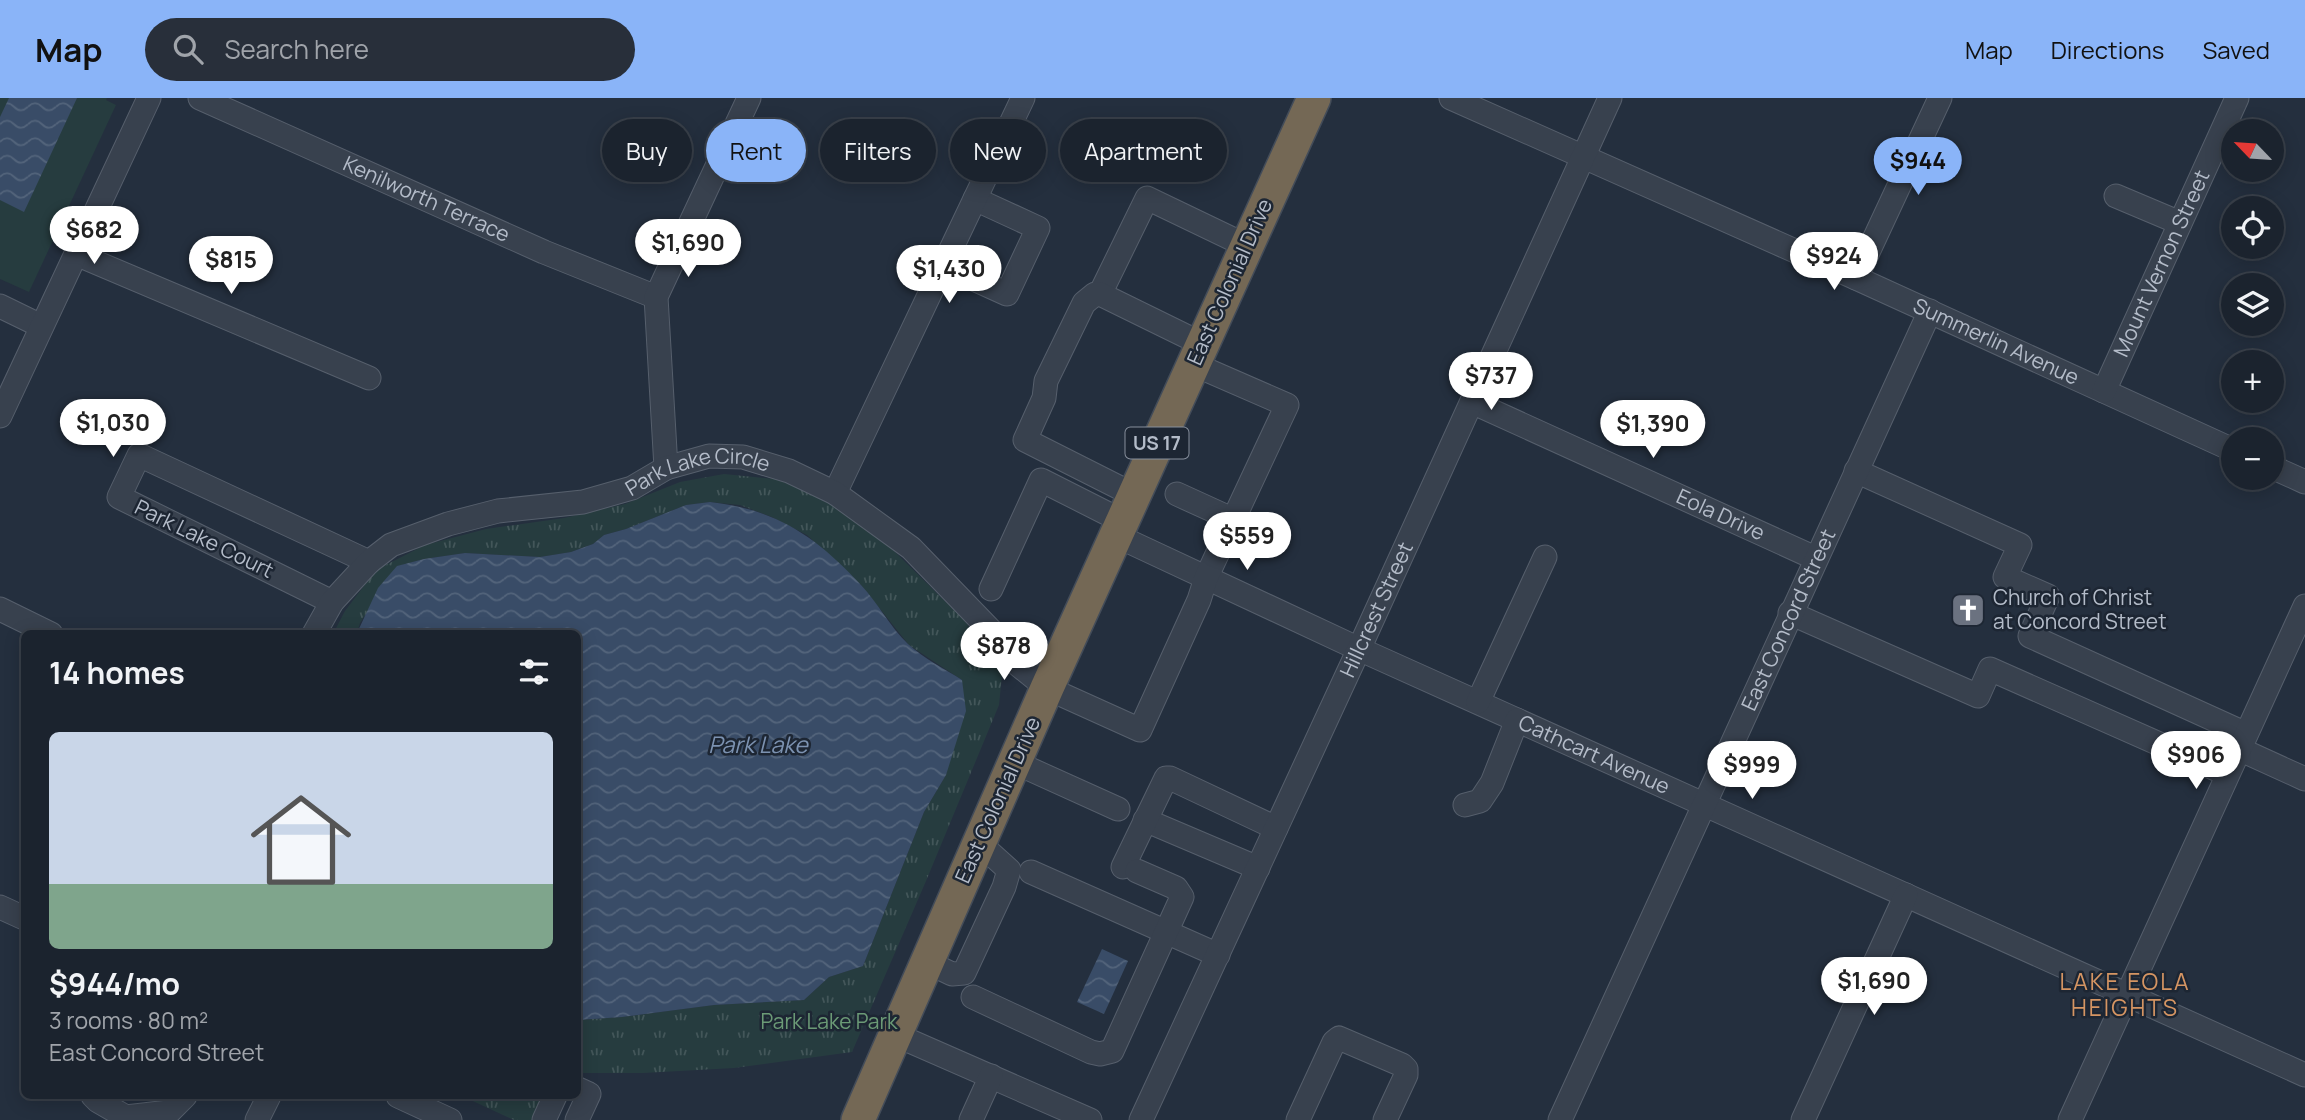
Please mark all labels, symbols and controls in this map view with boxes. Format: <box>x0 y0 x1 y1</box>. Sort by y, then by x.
search box <box>145 18 635 81</box>
text: Map <box>35 27 103 72</box>
icon: search <box>169 30 207 68</box>
text: Search here <box>225 31 369 67</box>
text: Map <box>1965 33 2013 66</box>
text: Directions <box>2051 33 2164 66</box>
text: Saved <box>2202 33 2270 66</box>
chip: Buy <box>602 119 692 182</box>
chip: Rent <box>706 119 806 182</box>
chip: Filters <box>820 119 936 182</box>
chip: New <box>950 119 1046 182</box>
chip: Apartment <box>1060 119 1227 182</box>
north arrow <box>2221 119 2284 182</box>
map controls <box>2221 119 2284 490</box>
pin: $944 <box>1877 138 1959 197</box>
text: $944 <box>1890 144 1946 176</box>
street label: Kenilworth Terrace <box>339 149 515 248</box>
street label: Mount Vernon Street <box>2106 165 2215 361</box>
street label: East Colonial Drive <box>1180 194 1278 369</box>
button: locate <box>2221 196 2284 259</box>
pin: $682 <box>53 206 135 266</box>
text: $682 <box>66 213 122 245</box>
pin: $1,690 <box>631 220 745 279</box>
text: $1,690 <box>651 226 725 258</box>
pin: $924 <box>1793 232 1875 292</box>
pin: $815 <box>190 236 272 296</box>
text: $924 <box>1806 239 1862 271</box>
text: $815 <box>205 243 257 275</box>
pin: $1,430 <box>892 246 1006 305</box>
text: $1,430 <box>912 252 986 284</box>
button: layers <box>2221 273 2284 336</box>
street label: Summerlin Avenue <box>1909 291 2084 391</box>
button: + <box>2221 350 2284 413</box>
pin: $737 <box>1450 352 1532 412</box>
text: $737 <box>1465 359 1517 391</box>
pin: $1,030 <box>56 400 170 459</box>
pin: $1,390 <box>1596 400 1710 460</box>
text: $1,030 <box>76 406 150 438</box>
text: $1,390 <box>1616 407 1690 439</box>
button: − <box>2221 427 2284 490</box>
road number: US 17 <box>1126 428 1188 458</box>
street label: Park Lake Circle <box>620 441 774 502</box>
street label: Eola Drive <box>1672 482 1770 546</box>
street label: Park Lake Court <box>130 492 278 584</box>
pin: $559 <box>1206 512 1288 572</box>
text: $559 <box>1219 519 1275 551</box>
street label: East Concord Street <box>1734 524 1841 715</box>
street label: Hillcrest Street <box>1333 537 1419 682</box>
place label: Church of Christ at Concord Street <box>1993 583 2167 635</box>
church icon: Church of Christ at Concord Street <box>1949 591 1987 629</box>
pin: $878 <box>963 622 1045 682</box>
text: $878 <box>977 629 1031 661</box>
text: 14 homes <box>49 652 185 693</box>
icon: filters <box>515 653 553 691</box>
street label: Cathcart Avenue <box>1514 708 1674 800</box>
street label: East Colonial Drive <box>948 712 1046 887</box>
water label: Park Lake <box>708 728 809 760</box>
pin: $906 <box>2155 732 2237 791</box>
text: $906 <box>2167 738 2225 770</box>
pin: $999 <box>1711 742 1793 801</box>
text: $999 <box>1723 748 1781 780</box>
icon: home <box>238 777 364 903</box>
pin: $1,690 <box>1817 958 1931 1017</box>
text: $944/mo <box>49 963 180 1004</box>
text: $1,690 <box>1837 964 1911 996</box>
district label: LAKE EOLA HEIGHTS <box>2059 965 2191 1023</box>
text: 3 rooms · 80 m² <box>49 1004 208 1036</box>
park label: Park Lake Park <box>761 1007 898 1035</box>
text: East Concord Street <box>49 1036 264 1068</box>

